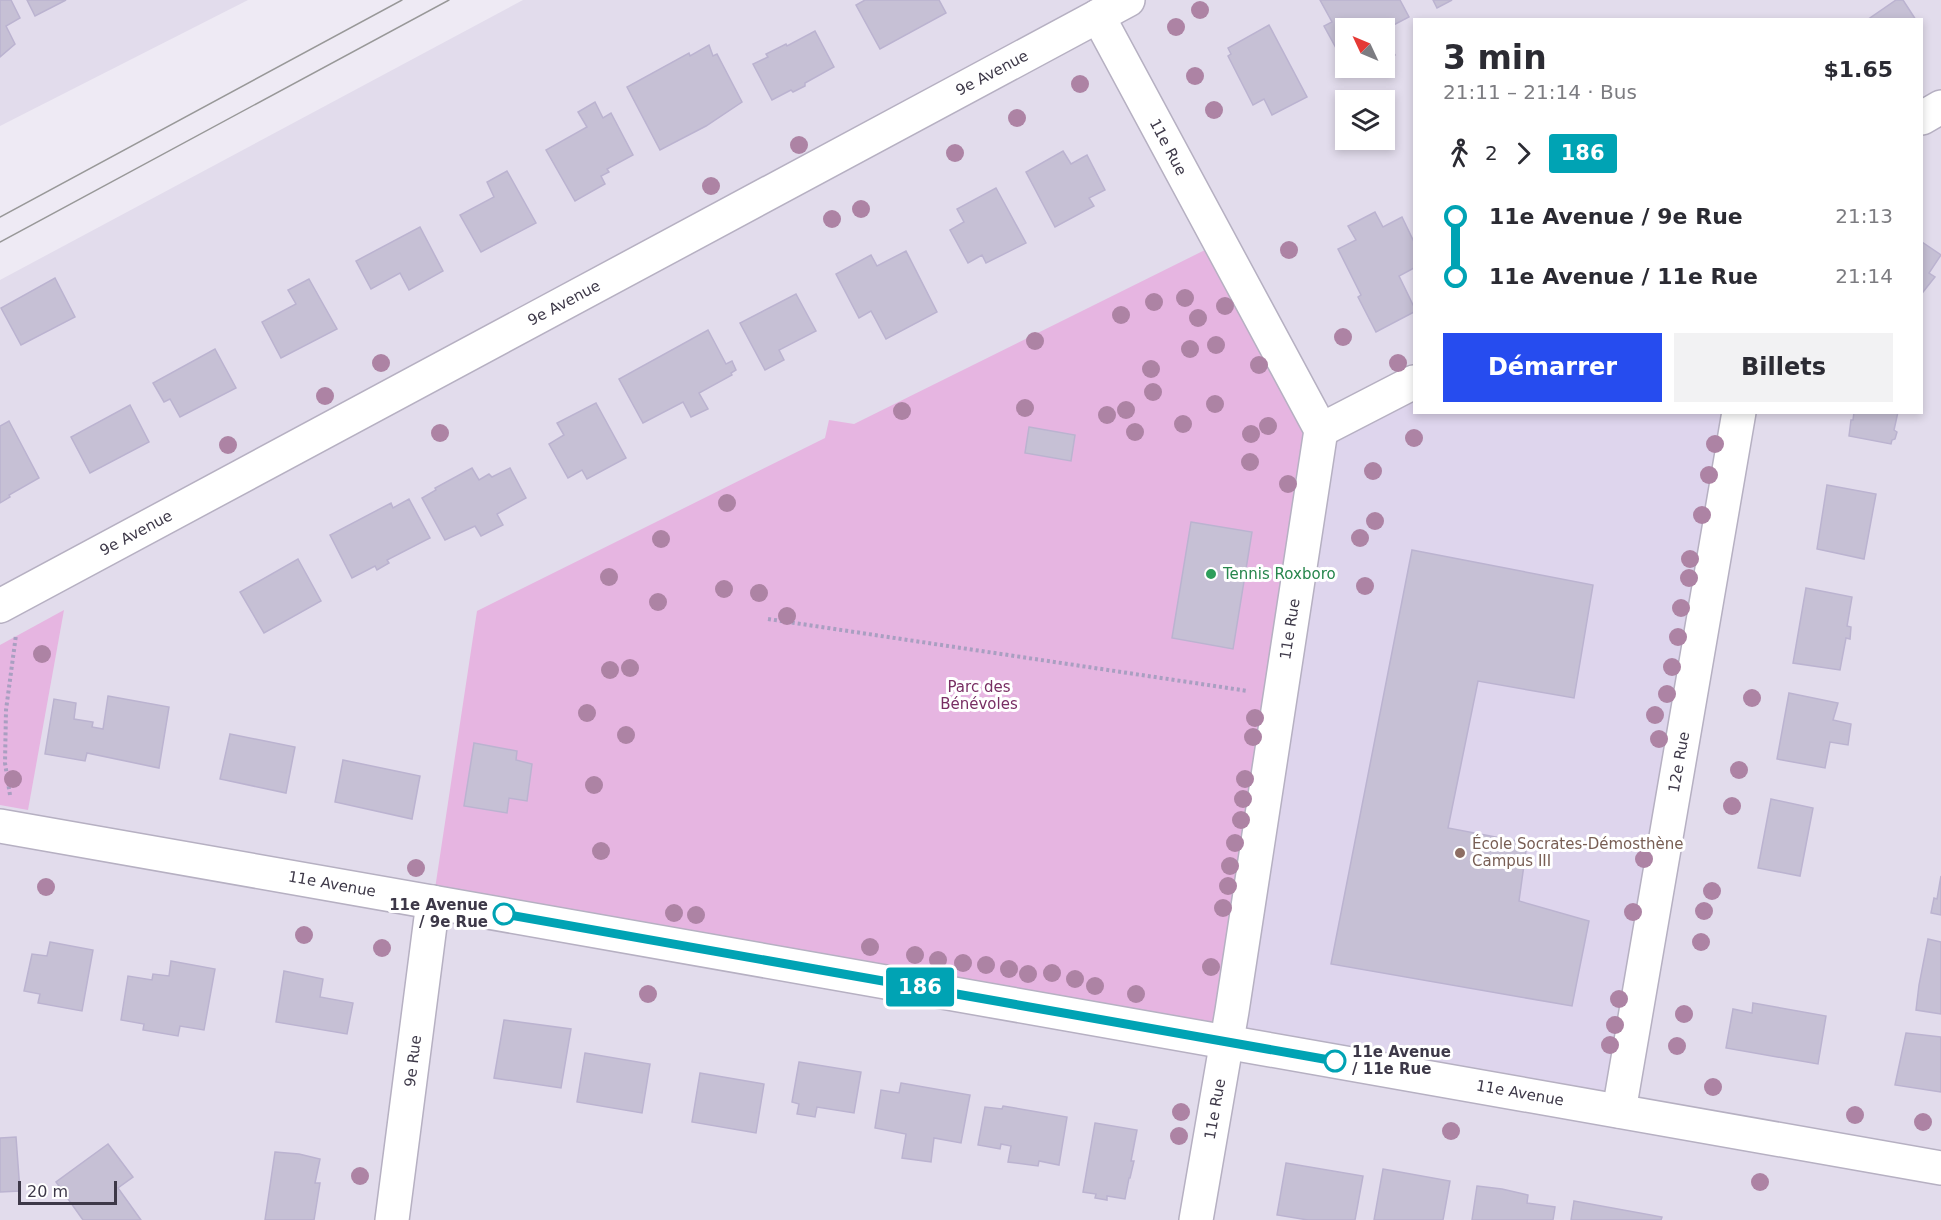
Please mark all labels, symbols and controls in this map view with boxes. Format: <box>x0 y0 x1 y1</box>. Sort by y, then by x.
north arrow <box>1335 18 1395 78</box>
map controls <box>1335 18 1395 150</box>
text: 3 min <box>1443 38 1547 77</box>
street label: 9e Avenue <box>953 46 1031 100</box>
text: $1.65 <box>1823 57 1893 82</box>
text: 21:11 – 21:14 · Bus <box>1443 80 1637 104</box>
button: layers <box>1335 90 1395 150</box>
street label: 11e Rue <box>1146 116 1190 178</box>
icon: walk <box>1443 137 1476 170</box>
icon: forward <box>1507 137 1540 170</box>
text: 2 <box>1485 141 1498 165</box>
text: 186 <box>1561 141 1605 165</box>
text: 11e Avenue / 9e Rue <box>1489 204 1743 229</box>
text: 21:13 <box>1835 204 1893 228</box>
text: 11e Avenue / 11e Rue <box>1489 264 1758 289</box>
text: 21:14 <box>1835 264 1893 288</box>
street label: 9e Avenue <box>525 276 603 330</box>
button: Démarrer <box>1443 333 1662 402</box>
button: Billets <box>1674 333 1893 402</box>
street label: 9e Avenue <box>97 506 175 560</box>
place label: Tennis Roxboro <box>1222 565 1336 583</box>
marker: Tennis Roxboro <box>1204 567 1218 581</box>
street label: 11e Rue <box>1276 597 1304 661</box>
park label: Parc des Bénévoles <box>940 678 1018 713</box>
street label: 12e Rue <box>1665 730 1693 794</box>
place label: École Socrates-Démosthène Campus III <box>1472 834 1683 870</box>
marker: École Socrates-Démosthène Campus III <box>1453 846 1467 860</box>
street label: 11e Avenue <box>287 867 377 901</box>
place label: 11e Avenue / 9e Rue <box>389 896 488 931</box>
marker: 11e Avenue / 9e Rue <box>493 903 515 925</box>
line badge: 186 <box>886 968 954 1006</box>
text: 186 <box>898 975 942 999</box>
street label: 9e Rue <box>401 1034 425 1088</box>
place label: 11e Avenue / 11e Rue <box>1352 1043 1451 1078</box>
marker: 11e Avenue / 11e Rue <box>1324 1050 1346 1072</box>
street label: 11e Avenue <box>1475 1076 1565 1110</box>
street label: 11e Rue <box>1201 1077 1229 1141</box>
scale bar <box>18 1178 117 1206</box>
text: 20 m <box>27 1182 68 1201</box>

